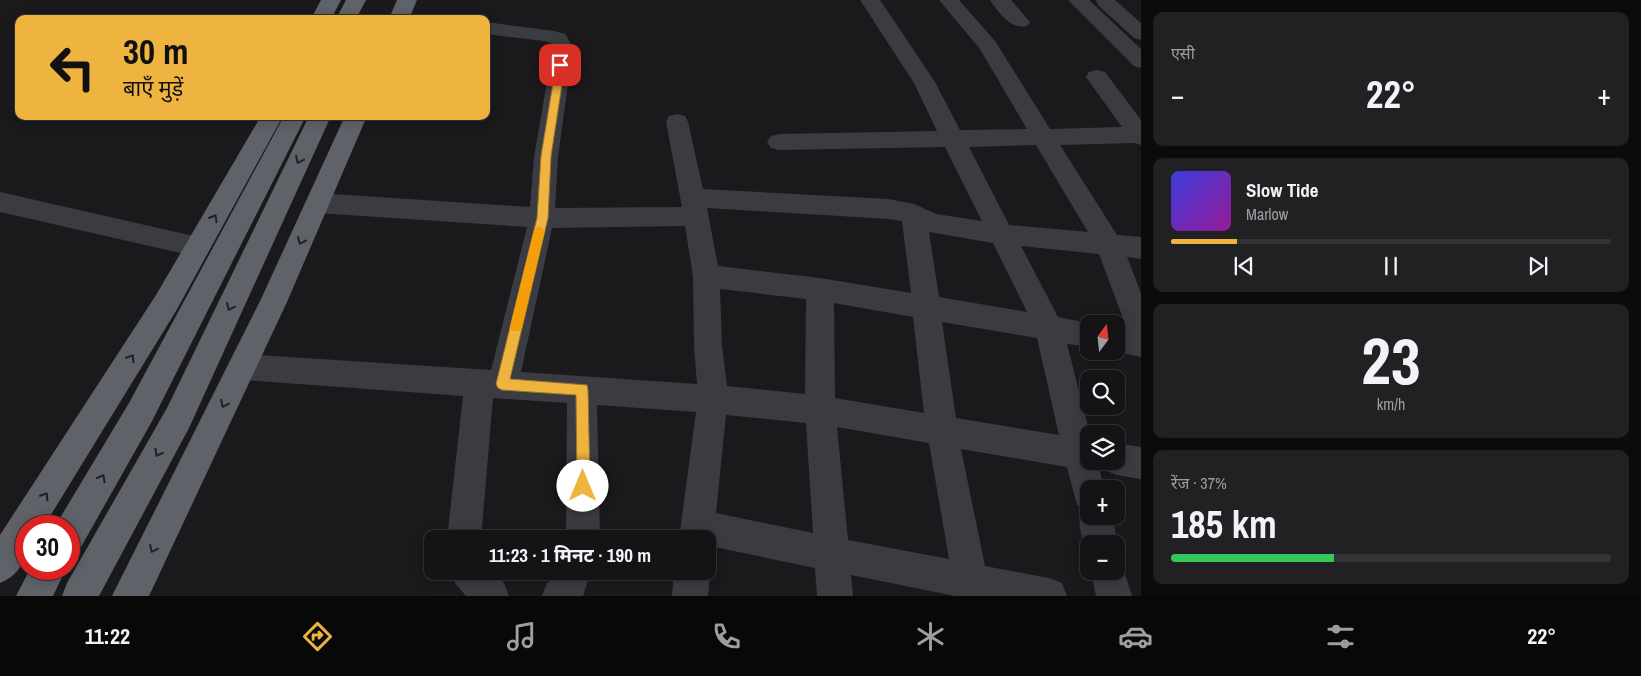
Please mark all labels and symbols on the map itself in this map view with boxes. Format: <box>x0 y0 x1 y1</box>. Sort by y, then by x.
pin <box>539 44 581 86</box>
one-way arrow <box>295 155 305 164</box>
one-way arrow <box>208 215 218 224</box>
one-way arrow <box>297 236 308 245</box>
one-way arrow <box>226 302 236 311</box>
north arrow <box>1080 315 1125 360</box>
one-way arrow <box>125 354 135 363</box>
one-way arrow <box>220 399 230 408</box>
one-way arrow <box>155 448 165 457</box>
position arrow <box>556 459 608 511</box>
one-way arrow <box>96 474 106 483</box>
one-way arrow <box>38 492 48 501</box>
speed limit sign: 30 <box>15 515 80 580</box>
one-way arrow <box>149 544 159 553</box>

